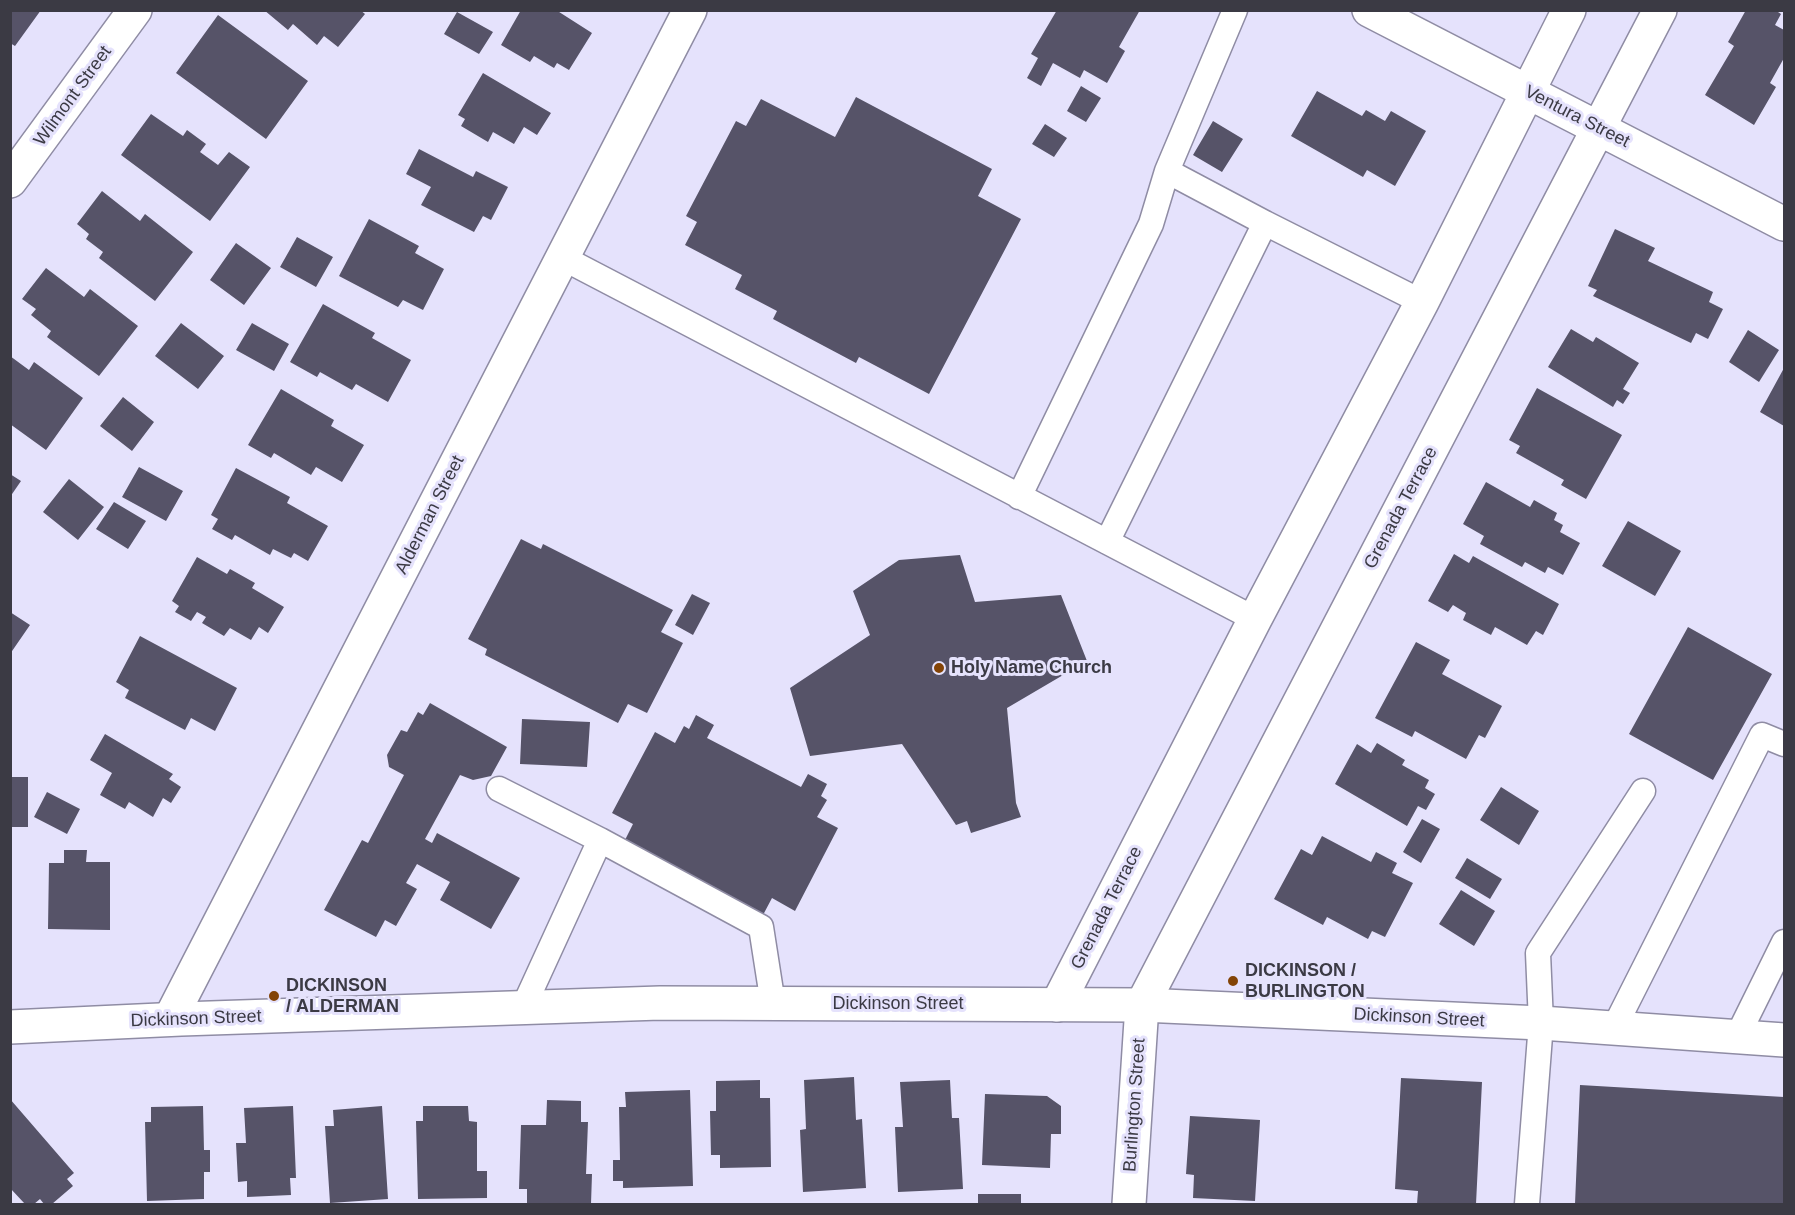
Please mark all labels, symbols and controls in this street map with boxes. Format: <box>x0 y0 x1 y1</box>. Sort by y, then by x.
street label: Wilmont Street <box>30 42 116 150</box>
street label: Ventura Street <box>1521 81 1633 153</box>
street label: Grenada Terrace <box>1360 443 1442 573</box>
street label: Alderman Street <box>391 452 469 578</box>
place label: Holy Name Church <box>951 657 1112 679</box>
marker: Holy Name Church <box>932 661 946 675</box>
street label: Grenada Terrace <box>1067 843 1147 973</box>
place label: DICKINSON / BURLINGTON <box>1245 960 1365 1002</box>
marker: DICKINSON / BURLINGTON <box>1226 974 1240 988</box>
place label: DICKINSON / ALDERMAN <box>286 975 399 1018</box>
marker: DICKINSON / ALDERMAN <box>267 989 281 1003</box>
street label: Dickinson Street <box>832 993 964 1015</box>
street label: Dickinson Street <box>1353 1004 1485 1032</box>
street label: Dickinson Street <box>130 1006 262 1032</box>
street label: Burlington Street <box>1120 1037 1150 1173</box>

